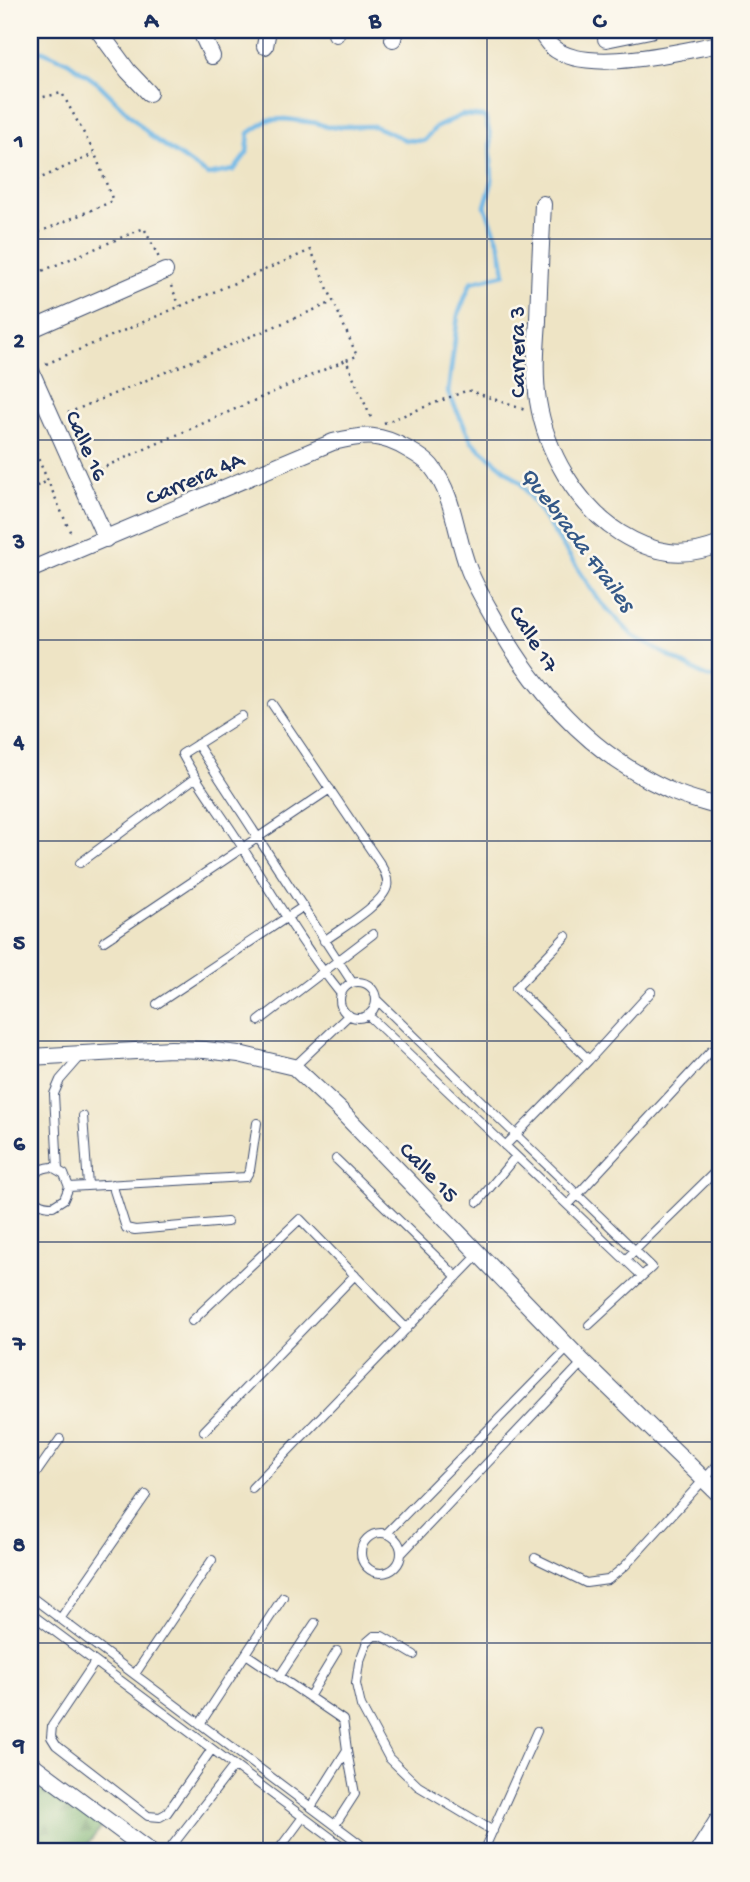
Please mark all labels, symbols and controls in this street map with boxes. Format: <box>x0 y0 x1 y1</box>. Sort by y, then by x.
text: A <box>143 9 159 36</box>
text: B <box>368 9 382 36</box>
text: C <box>593 9 608 36</box>
text: 1 <box>13 129 24 156</box>
street label: Carrera 3 <box>506 306 533 398</box>
text: 2 <box>13 329 25 356</box>
street label: Calle 16 <box>57 407 112 486</box>
street label: Carrera 4A <box>142 447 250 513</box>
water label: Quebrada Frailes <box>513 462 641 620</box>
text: 3 <box>12 530 25 557</box>
street label: Calle 17 <box>501 601 564 679</box>
text: 4 <box>13 730 25 757</box>
text: 5 <box>13 931 25 958</box>
text: 6 <box>13 1132 26 1159</box>
street label: Calle 15 <box>392 1137 463 1209</box>
text: 7 <box>12 1332 26 1359</box>
text: 8 <box>13 1533 26 1560</box>
text: 9 <box>12 1733 25 1760</box>

